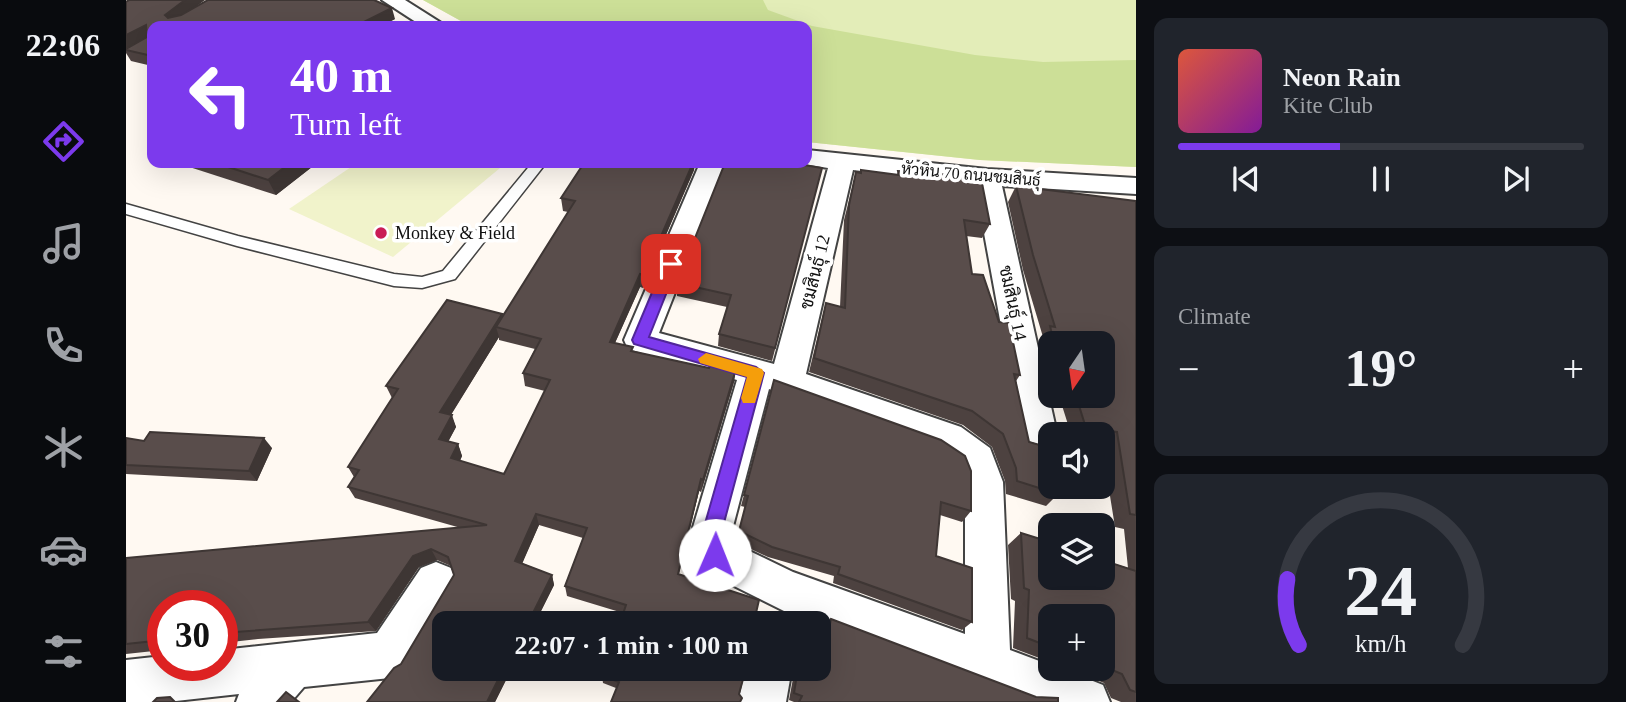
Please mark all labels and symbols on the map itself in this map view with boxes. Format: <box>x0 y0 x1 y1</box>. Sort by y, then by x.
street label: หัวหิน 70 ถนนชมสินธุ์ <box>900 156 1042 192</box>
place label: Monkey & Field <box>395 223 515 243</box>
marker: Monkey & Field <box>373 225 389 241</box>
street label: ชมสินธุ์ 12 <box>793 232 836 312</box>
pin <box>641 234 701 294</box>
street label: ชมสินธุ์ 14 <box>993 263 1034 343</box>
north arrow <box>1038 331 1115 408</box>
position arrow <box>678 518 752 592</box>
speed limit sign: 30 <box>147 590 238 681</box>

